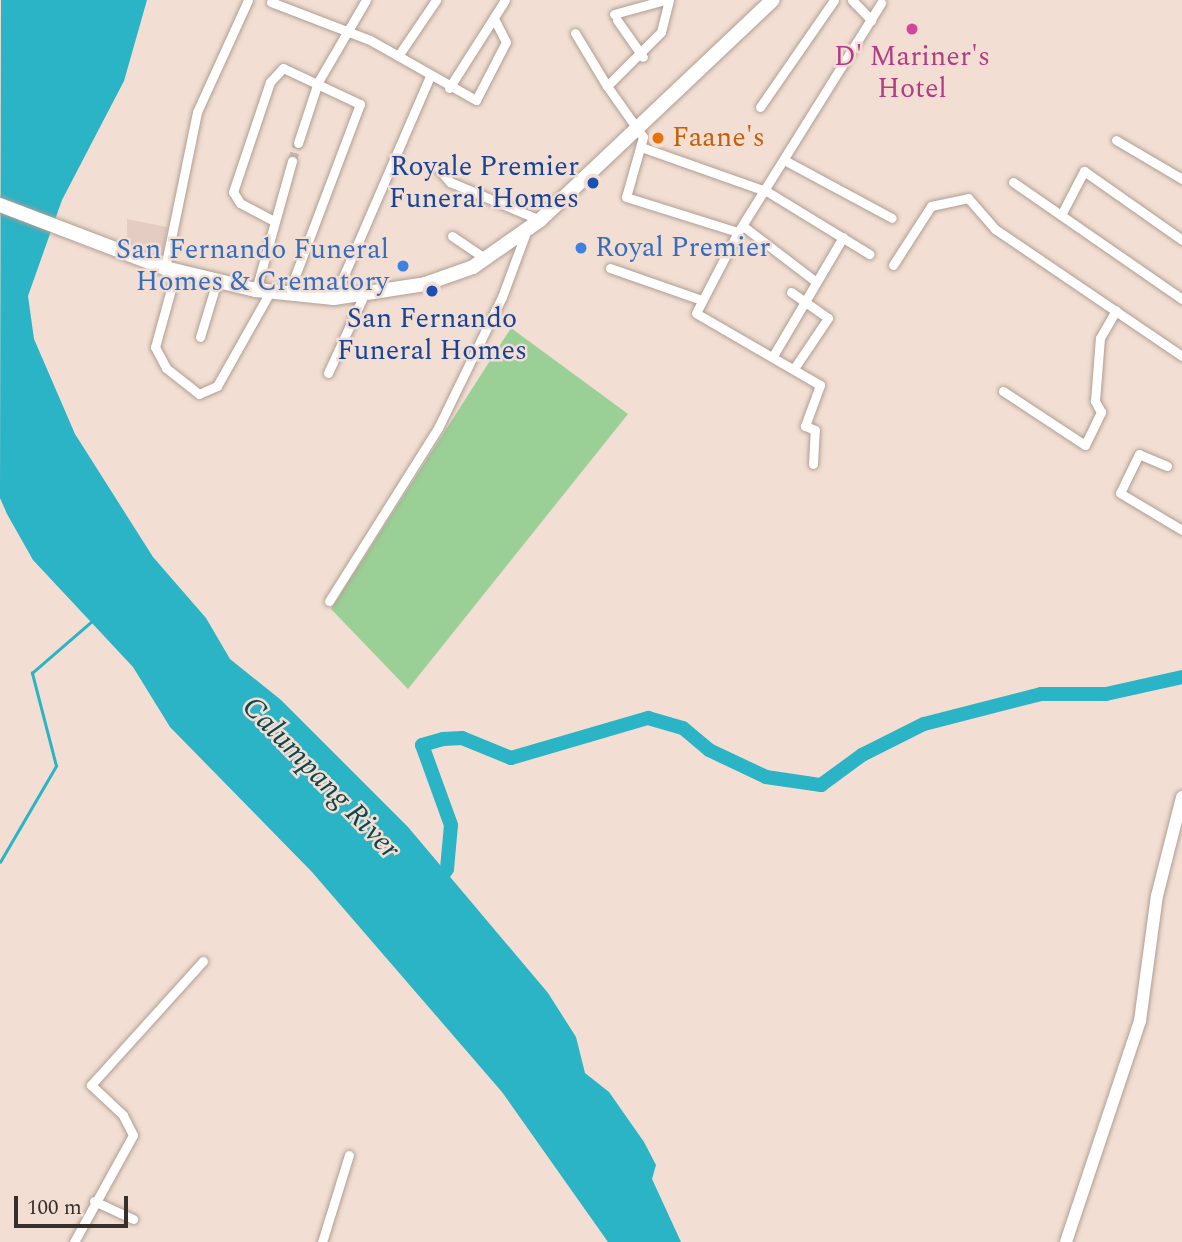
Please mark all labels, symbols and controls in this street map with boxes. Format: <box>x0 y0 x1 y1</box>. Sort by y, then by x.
marker: D' Mariner's Hotel <box>904 21 920 37</box>
place label: D' Mariner's Hotel <box>834 40 990 106</box>
place label: Faane's <box>672 121 765 155</box>
marker: Faane's <box>650 130 666 146</box>
place label: Royale Premier Funeral Homes <box>389 150 579 216</box>
marker: Royale Premier Funeral Homes <box>585 175 601 191</box>
place label: Royal Premier <box>595 231 770 265</box>
place label: San Fernando Funeral Homes & Crematory <box>116 233 389 299</box>
marker: Royal Premier <box>573 240 589 256</box>
marker: San Fernando Funeral Homes & Crematory <box>395 258 411 274</box>
marker: San Fernando Funeral Homes <box>424 283 440 299</box>
place label: San Fernando Funeral Homes <box>337 302 527 368</box>
water label: Calumpang River <box>234 689 408 867</box>
scale bar <box>18 1182 131 1226</box>
text: 100 m <box>27 1192 82 1224</box>

